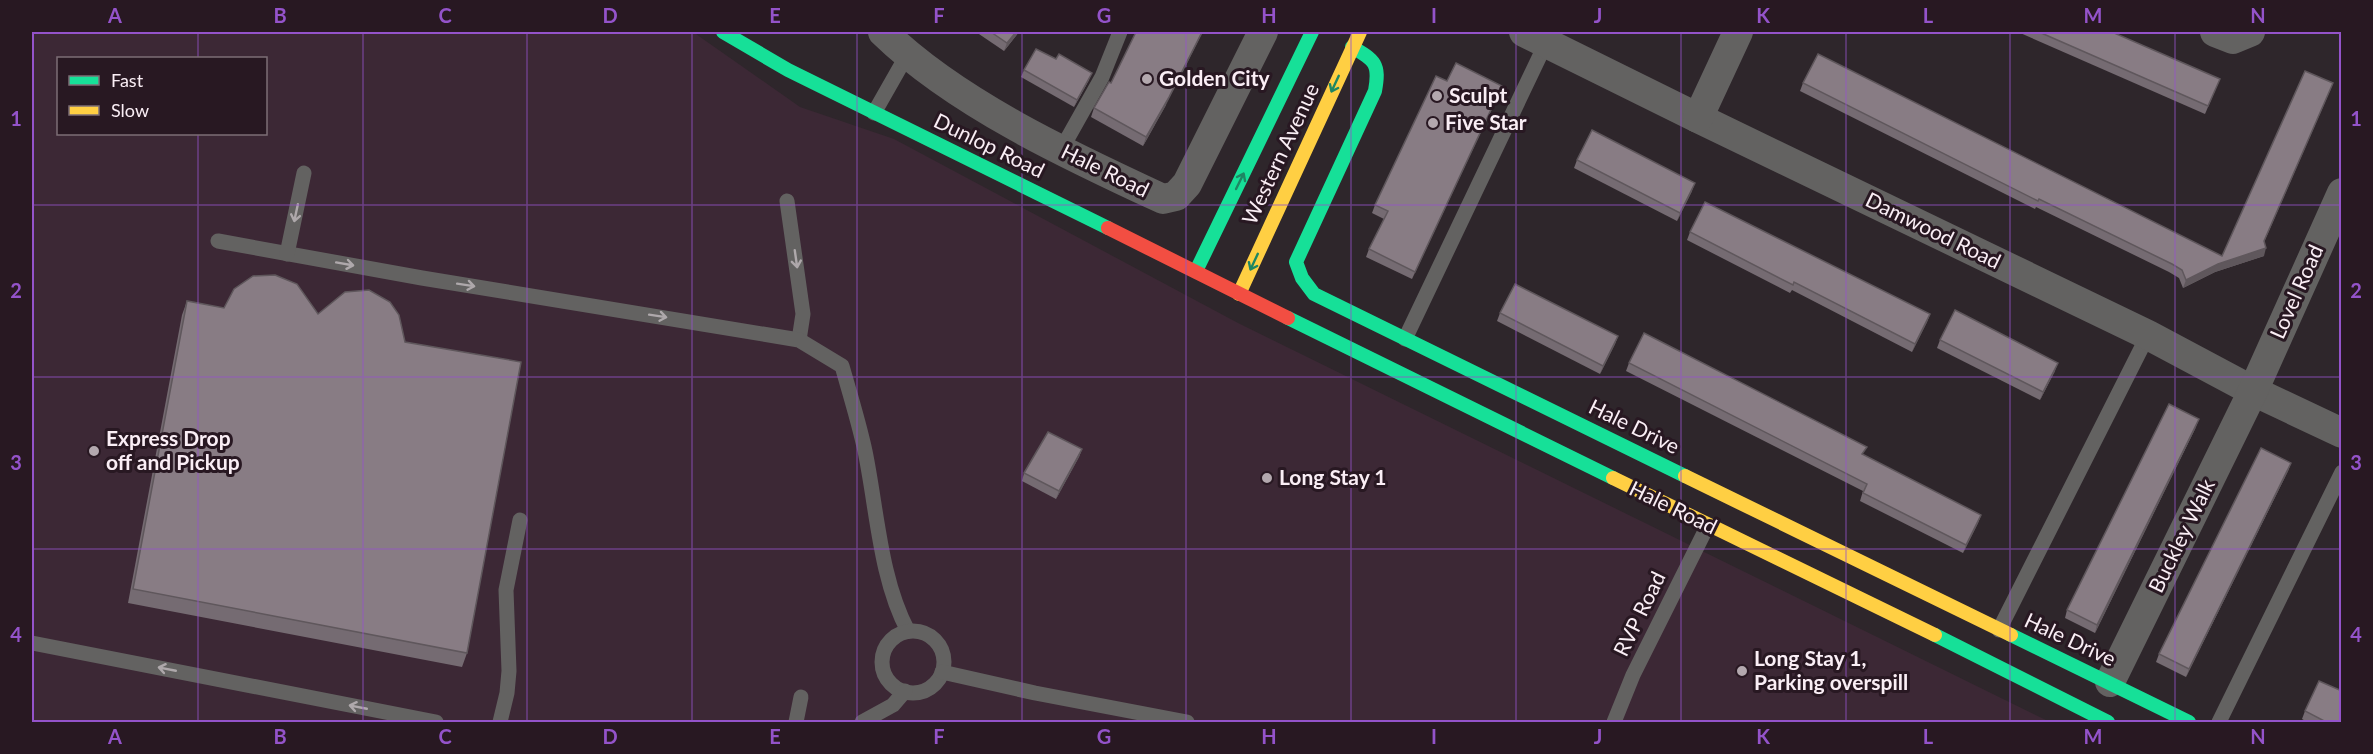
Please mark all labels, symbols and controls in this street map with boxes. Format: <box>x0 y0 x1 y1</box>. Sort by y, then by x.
text: A <box>107 3 122 27</box>
text: B <box>273 3 287 27</box>
text: C <box>438 3 452 27</box>
text: D <box>602 3 618 27</box>
text: E <box>769 3 781 27</box>
text: F <box>933 3 945 27</box>
text: G <box>1097 3 1111 27</box>
text: H <box>1261 3 1277 27</box>
text: I <box>1431 3 1437 27</box>
text: J <box>1594 3 1602 27</box>
text: K <box>1756 3 1770 27</box>
text: L <box>1923 3 1934 27</box>
text: M <box>2084 3 2102 27</box>
text: N <box>2250 3 2266 27</box>
legend <box>57 57 267 135</box>
place label: Golden City <box>1159 65 1271 90</box>
text: Fast <box>111 69 144 91</box>
marker: Golden City <box>1140 72 1154 86</box>
one-way arrow <box>1329 75 1341 93</box>
street label: Western Avenue <box>1236 79 1323 228</box>
place label: Sculpt <box>1449 82 1507 107</box>
marker: Sculpt <box>1430 89 1444 103</box>
text: Slow <box>111 99 149 121</box>
text: 1 <box>10 106 22 130</box>
text: 1 <box>2350 106 2362 130</box>
street label: Dunlop Road <box>930 107 1049 182</box>
place label: Five Star <box>1445 109 1527 134</box>
marker: Five Star <box>1426 116 1440 130</box>
street label: Hale Road <box>1058 138 1153 202</box>
one-way arrow <box>1234 172 1246 190</box>
street label: Damwood Road <box>1862 186 2005 273</box>
one-way arrow <box>290 203 301 223</box>
street label: Lovel Road <box>2264 241 2327 342</box>
one-way arrow <box>790 249 801 268</box>
one-way arrow <box>1248 252 1259 270</box>
one-way arrow <box>334 259 354 270</box>
text: 2 <box>10 278 22 302</box>
text: 2 <box>2350 278 2362 302</box>
one-way arrow <box>456 280 475 291</box>
one-way arrow <box>648 311 668 322</box>
street label: Hale Drive <box>1585 393 1684 458</box>
place label: Express Drop off and Pickup <box>106 425 240 474</box>
marker: Express Drop off and Pickup <box>87 444 101 458</box>
text: 3 <box>10 450 22 474</box>
text: 3 <box>2350 450 2362 474</box>
place label: Long Stay 1 <box>1279 464 1387 489</box>
marker: Long Stay 1 <box>1260 471 1274 485</box>
street label: Buckley Walk <box>2142 474 2219 596</box>
street label: Hale Road <box>1626 475 1721 539</box>
street label: RVP Road <box>1607 567 1670 660</box>
street label: Hale Drive <box>2021 607 2120 671</box>
text: 4 <box>10 622 22 646</box>
text: 4 <box>2350 622 2362 646</box>
place label: Long Stay 1, Parking overspill <box>1754 645 1908 694</box>
one-way arrow <box>157 663 177 674</box>
marker: Long Stay 1, Parking overspill <box>1735 664 1749 678</box>
one-way arrow <box>349 701 368 712</box>
text: A <box>107 724 122 748</box>
text: B <box>273 724 287 748</box>
text: C <box>438 724 452 748</box>
text: D <box>602 724 618 748</box>
text: E <box>769 724 781 748</box>
text: F <box>933 724 945 748</box>
text: G <box>1097 724 1111 748</box>
text: H <box>1261 724 1277 748</box>
text: I <box>1431 724 1437 748</box>
text: J <box>1594 724 1602 748</box>
text: K <box>1756 724 1770 748</box>
text: L <box>1923 724 1934 748</box>
text: M <box>2084 724 2102 748</box>
text: N <box>2250 724 2266 748</box>

